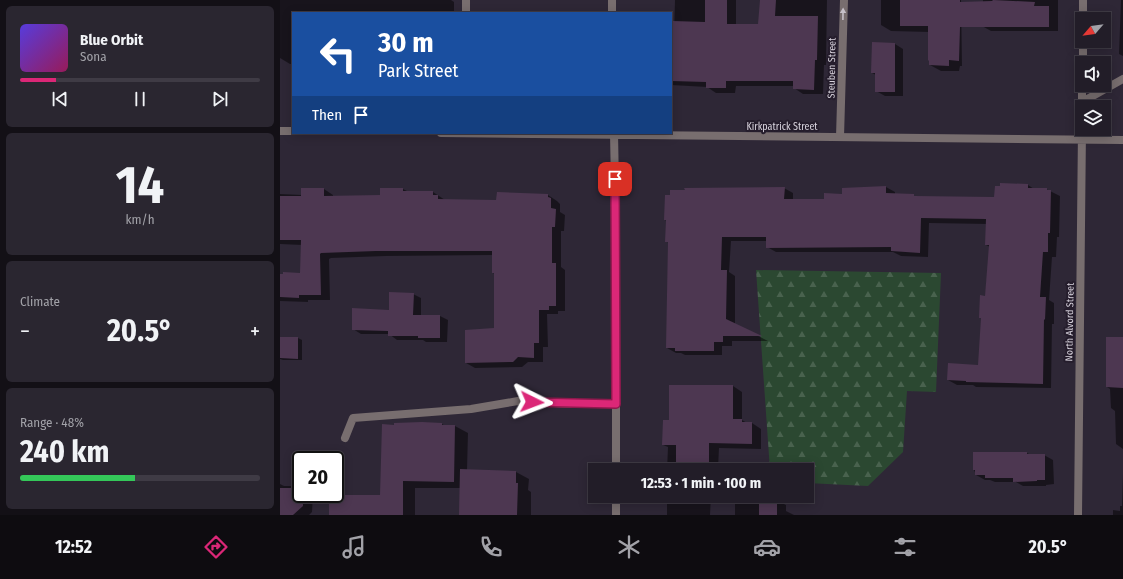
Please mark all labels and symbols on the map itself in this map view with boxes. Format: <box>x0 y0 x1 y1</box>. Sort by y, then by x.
one-way arrow <box>840 7 846 20</box>
north arrow <box>1075 12 1111 48</box>
street label: Steuben Street <box>825 37 839 98</box>
street label: Kirkpatrick Street <box>746 121 818 133</box>
pin <box>598 162 632 196</box>
street label: North Alvord Street <box>1063 282 1077 361</box>
position arrow <box>511 381 553 423</box>
speed limit sign: 20 <box>292 451 344 503</box>

